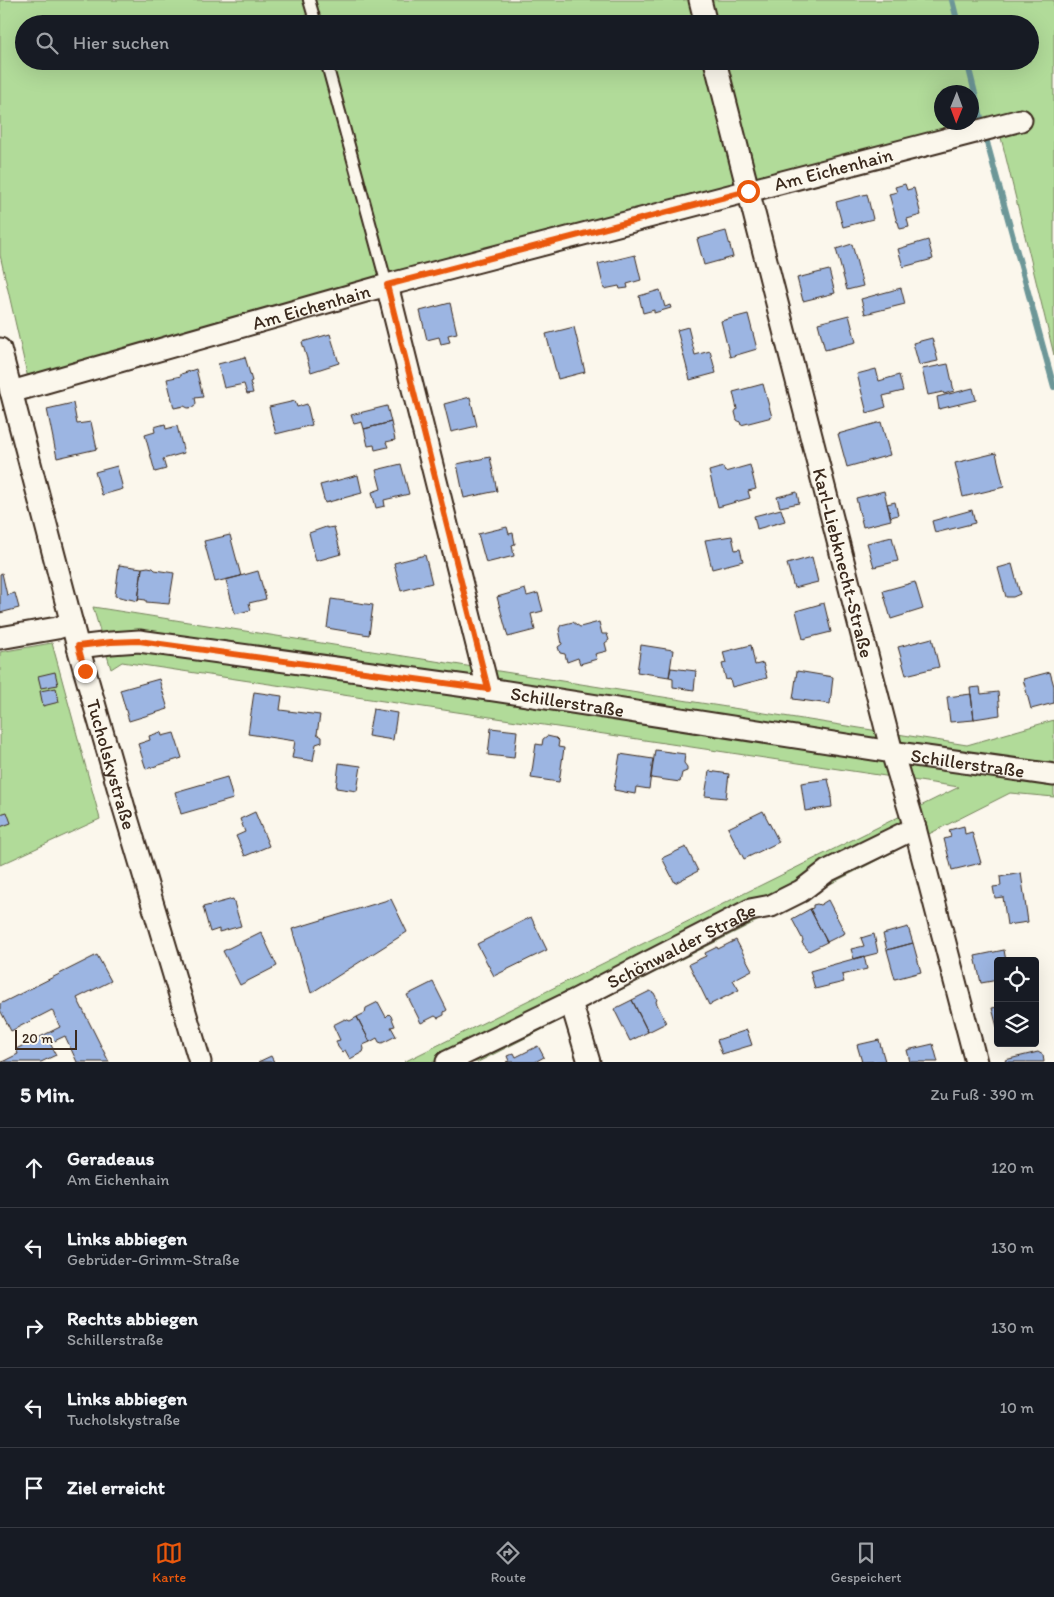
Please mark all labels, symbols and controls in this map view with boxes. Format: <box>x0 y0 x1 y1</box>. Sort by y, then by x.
search box <box>15 15 1039 70</box>
icon: search <box>33 29 61 57</box>
text: Hier suchen <box>73 31 169 54</box>
north arrow <box>934 85 979 130</box>
street label: Am Eichenhain <box>771 142 895 195</box>
route start <box>737 180 760 203</box>
street label: Am Eichenhain <box>249 279 373 334</box>
street label: Karl-Liebknecht-Straße <box>808 465 879 660</box>
route end <box>74 660 97 683</box>
street label: Schillerstraße <box>509 681 626 722</box>
street label: Tucholskystraße <box>82 696 141 832</box>
street label: Schillerstraße <box>909 743 1026 782</box>
street label: Schönwalder Straße <box>603 898 758 993</box>
map controls <box>994 957 1039 1047</box>
button: locate <box>994 957 1039 1002</box>
button: layers <box>994 1002 1039 1047</box>
scale bar <box>15 1027 78 1050</box>
text: 20 m <box>22 1030 53 1047</box>
text: 5 Min. <box>20 1082 75 1107</box>
text: Zu Fuß · 390 m <box>931 1085 1034 1104</box>
text: Geradeaus <box>67 1147 154 1170</box>
icon: ahead <box>20 1154 48 1182</box>
text: 120 m <box>991 1158 1034 1177</box>
text: Am Eichenhain <box>67 1170 169 1189</box>
text: Links abbiegen <box>67 1227 187 1250</box>
icon: left <box>20 1234 48 1262</box>
text: 130 m <box>991 1238 1034 1257</box>
text: Gebrüder-Grimm-Straße <box>67 1250 240 1269</box>
text: Rechts abbiegen <box>67 1307 198 1330</box>
icon: right <box>20 1314 48 1342</box>
text: 130 m <box>991 1318 1034 1337</box>
text: Schillerstraße <box>67 1330 163 1349</box>
text: Links abbiegen <box>67 1387 187 1410</box>
icon: left <box>20 1394 48 1422</box>
text: 10 m <box>1000 1398 1034 1417</box>
text: Tucholskystraße <box>67 1410 180 1429</box>
icon: arrive <box>20 1474 48 1502</box>
text: Ziel erreicht <box>67 1476 165 1499</box>
tab: Karte <box>152 1539 186 1586</box>
tab: Route <box>491 1539 526 1586</box>
tab: Gespeichert <box>831 1539 902 1586</box>

